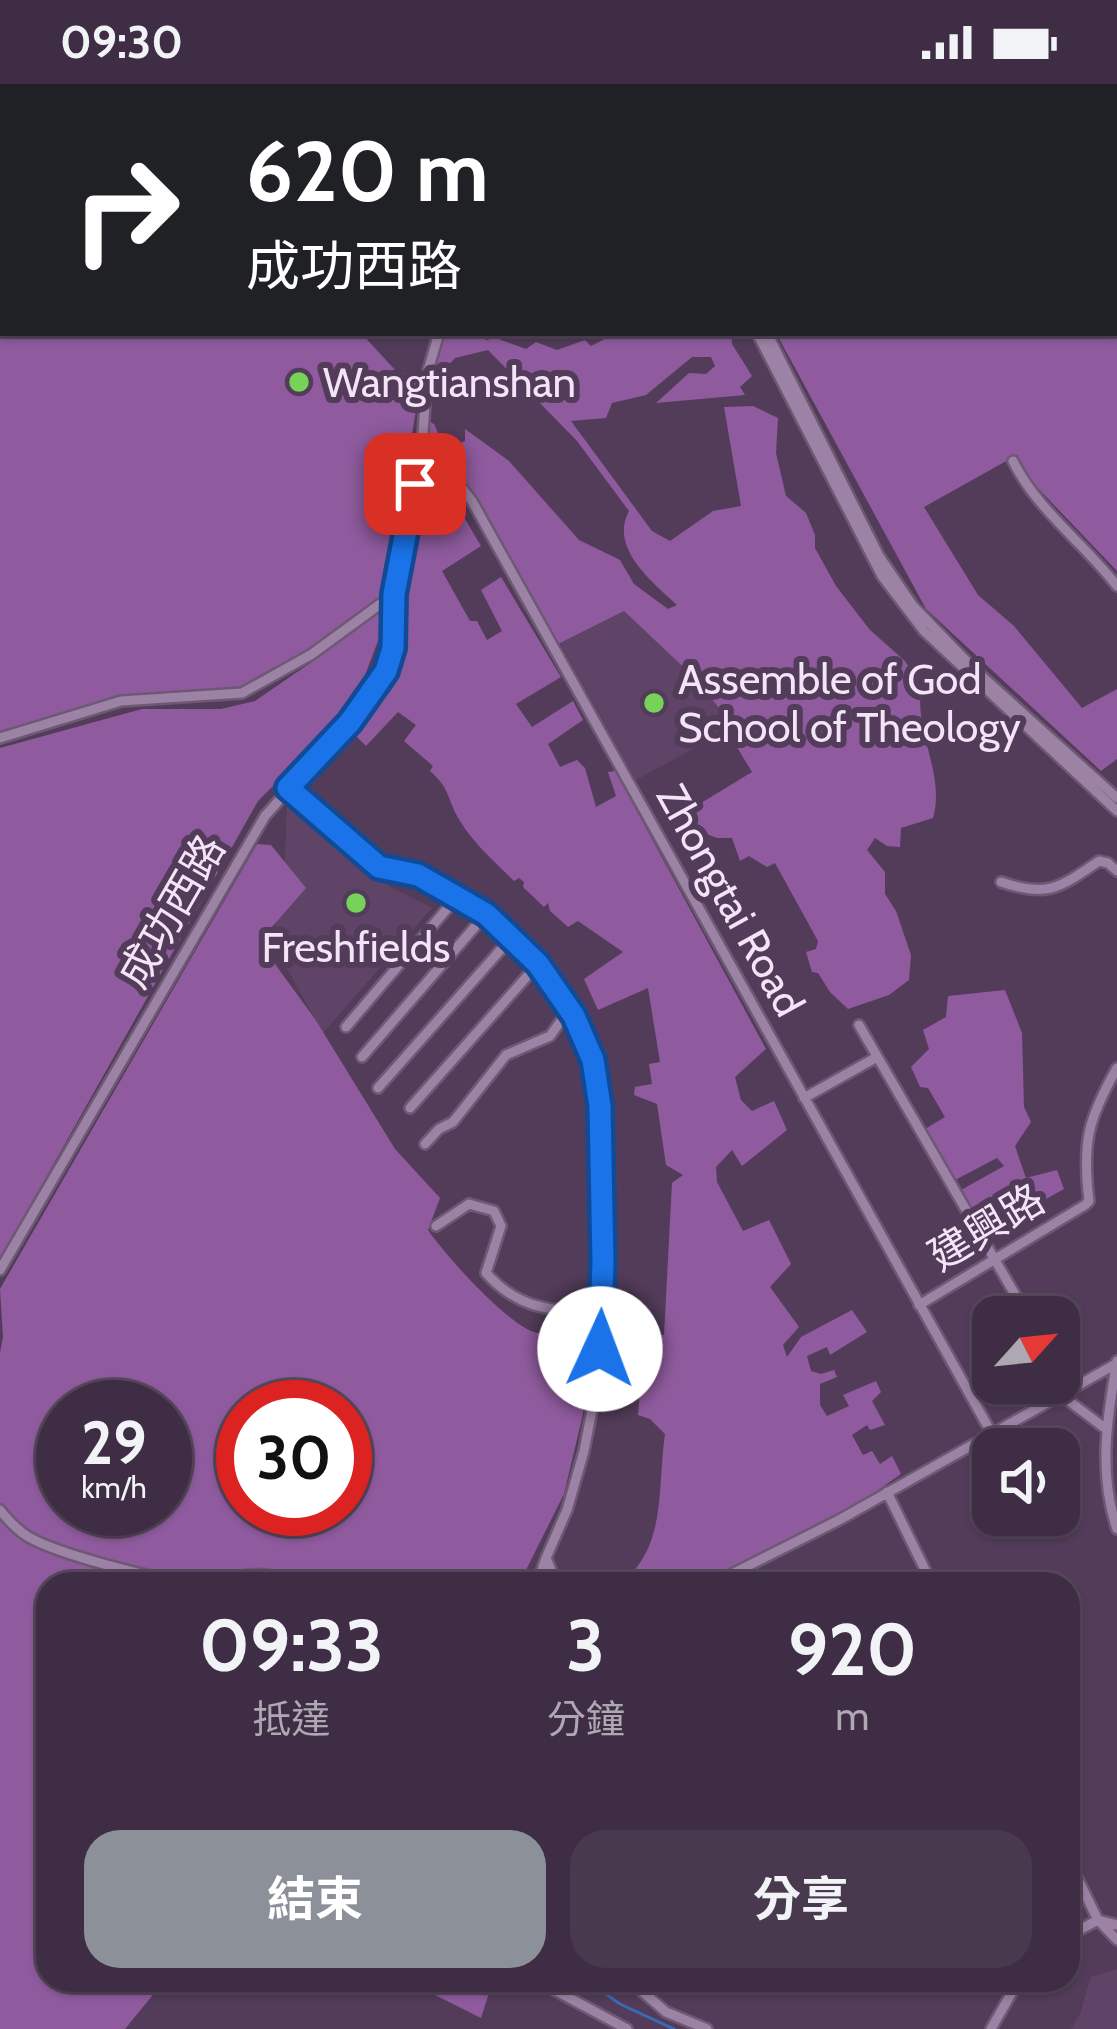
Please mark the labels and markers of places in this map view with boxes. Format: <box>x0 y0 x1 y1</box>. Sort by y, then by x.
place label: Wangtianshan <box>323 356 576 408</box>
marker: Wangtianshan <box>286 369 312 395</box>
pin <box>364 433 466 535</box>
place label: Assemble of God School of Theology <box>678 653 1021 753</box>
marker: Assemble of God School of Theology <box>641 690 667 716</box>
marker: Freshfields <box>343 890 369 916</box>
place label: Freshfields <box>262 921 450 973</box>

